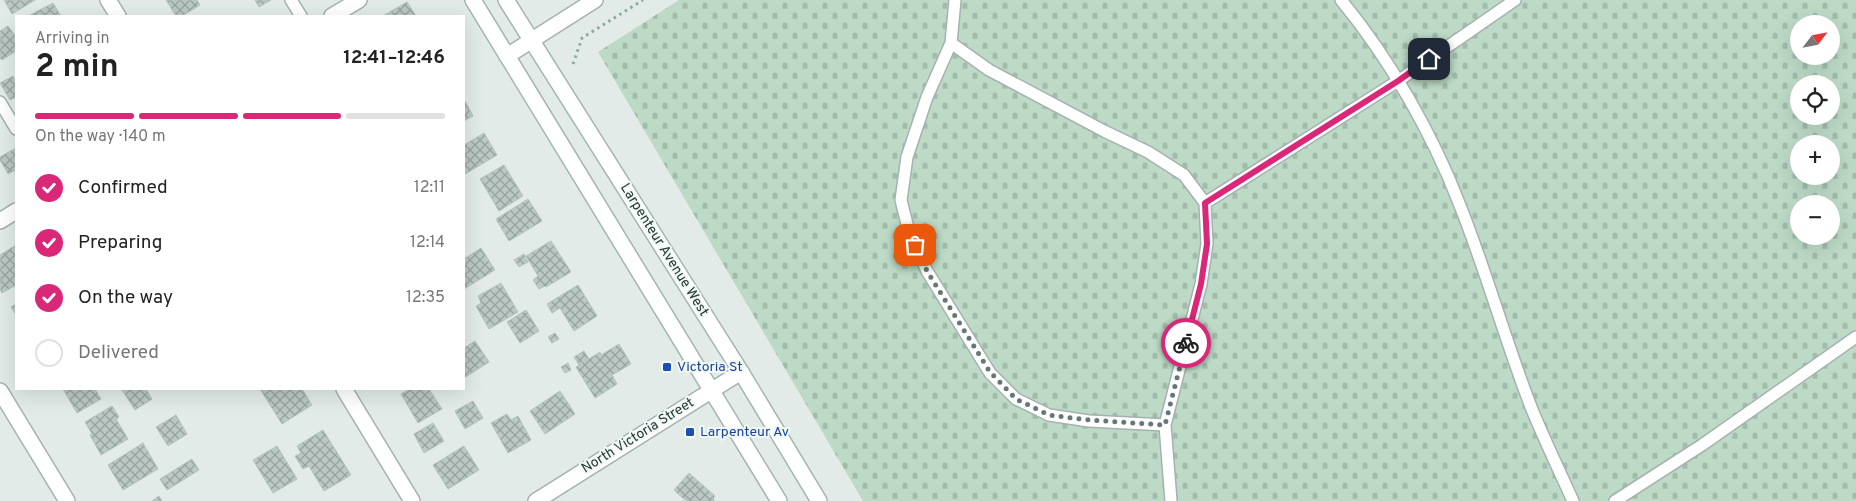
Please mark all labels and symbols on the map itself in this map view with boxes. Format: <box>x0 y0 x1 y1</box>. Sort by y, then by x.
north arrow <box>1790 15 1840 65</box>
pin <box>1408 38 1450 80</box>
street label: Larpenteur Avenue West <box>616 180 712 320</box>
pin <box>894 224 936 266</box>
courier <box>1161 318 1211 368</box>
place label: Victoria St <box>677 359 743 376</box>
marker: Victoria St <box>661 361 673 373</box>
street label: North Victoria Street <box>579 394 697 478</box>
place label: Larpenteur Av <box>700 424 789 441</box>
marker: Larpenteur Av <box>684 426 696 438</box>

